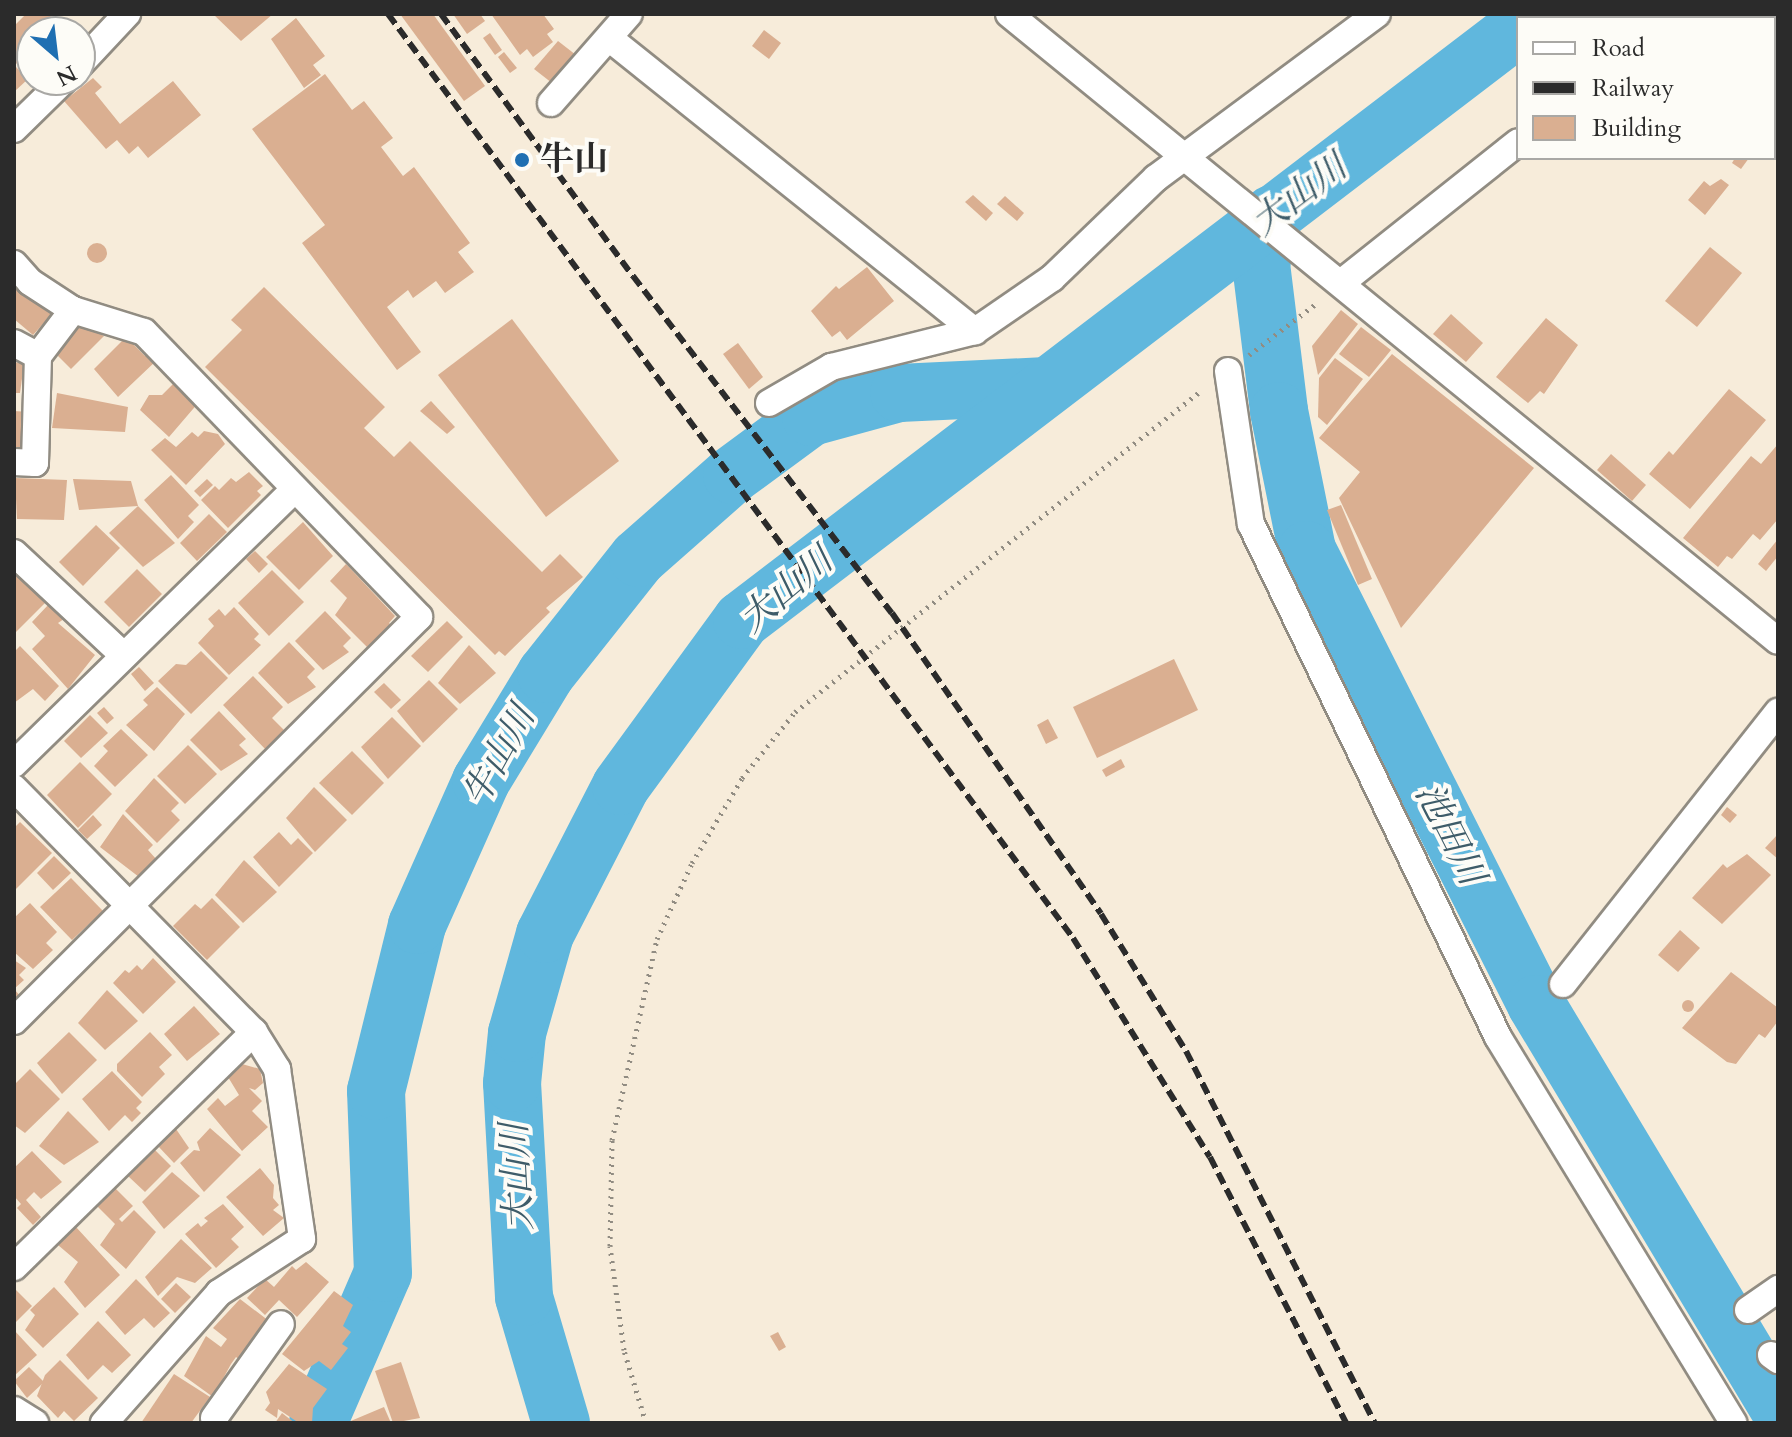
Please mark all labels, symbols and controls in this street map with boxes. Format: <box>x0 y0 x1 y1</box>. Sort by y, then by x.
north arrow <box>16 16 96 96</box>
legend <box>1516 16 1776 160</box>
text: Road <box>1592 32 1645 65</box>
text: N <box>51 58 82 93</box>
text: Railway <box>1592 72 1674 105</box>
text: Building <box>1592 112 1681 145</box>
place label: 牛山 <box>540 140 608 180</box>
water label: 大山川 <box>1243 145 1355 245</box>
marker: 牛山 <box>511 149 533 171</box>
water label: 大山川 <box>731 539 841 641</box>
water label: 牛山川 <box>454 698 544 814</box>
water label: 池田川 <box>1406 776 1494 892</box>
water label: 大山川 <box>493 1122 541 1232</box>

